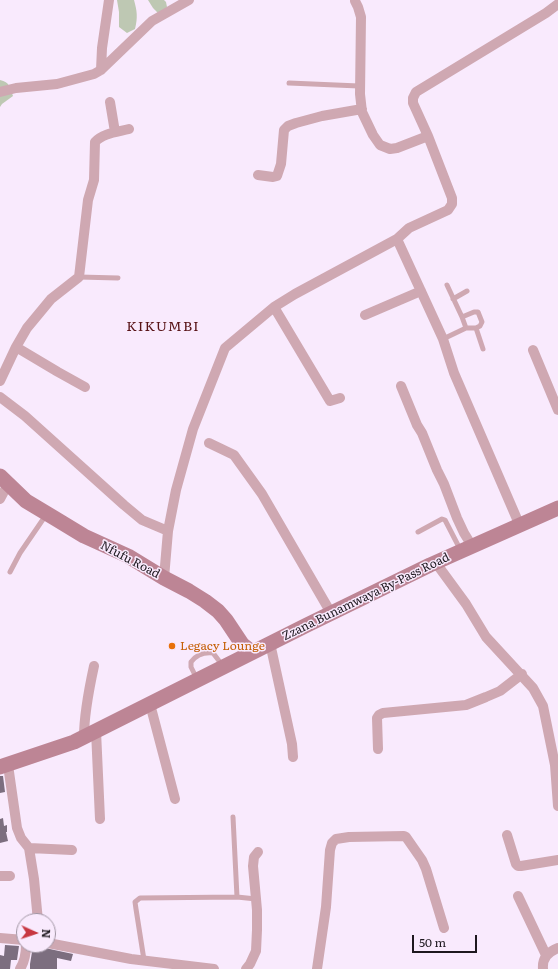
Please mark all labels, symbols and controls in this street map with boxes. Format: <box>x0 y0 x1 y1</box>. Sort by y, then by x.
district label: KIKUMBI <box>126 319 200 335</box>
street label: Nfufu Road <box>98 538 162 582</box>
street label: Zzana Bunamwaya By-Pass Road <box>280 550 452 644</box>
place label: Legacy Lounge <box>180 639 265 653</box>
marker: Legacy Lounge <box>167 641 177 651</box>
north arrow <box>16 913 56 953</box>
scale bar <box>414 927 479 953</box>
text: N <box>39 929 55 939</box>
text: 50 m <box>419 933 446 951</box>

